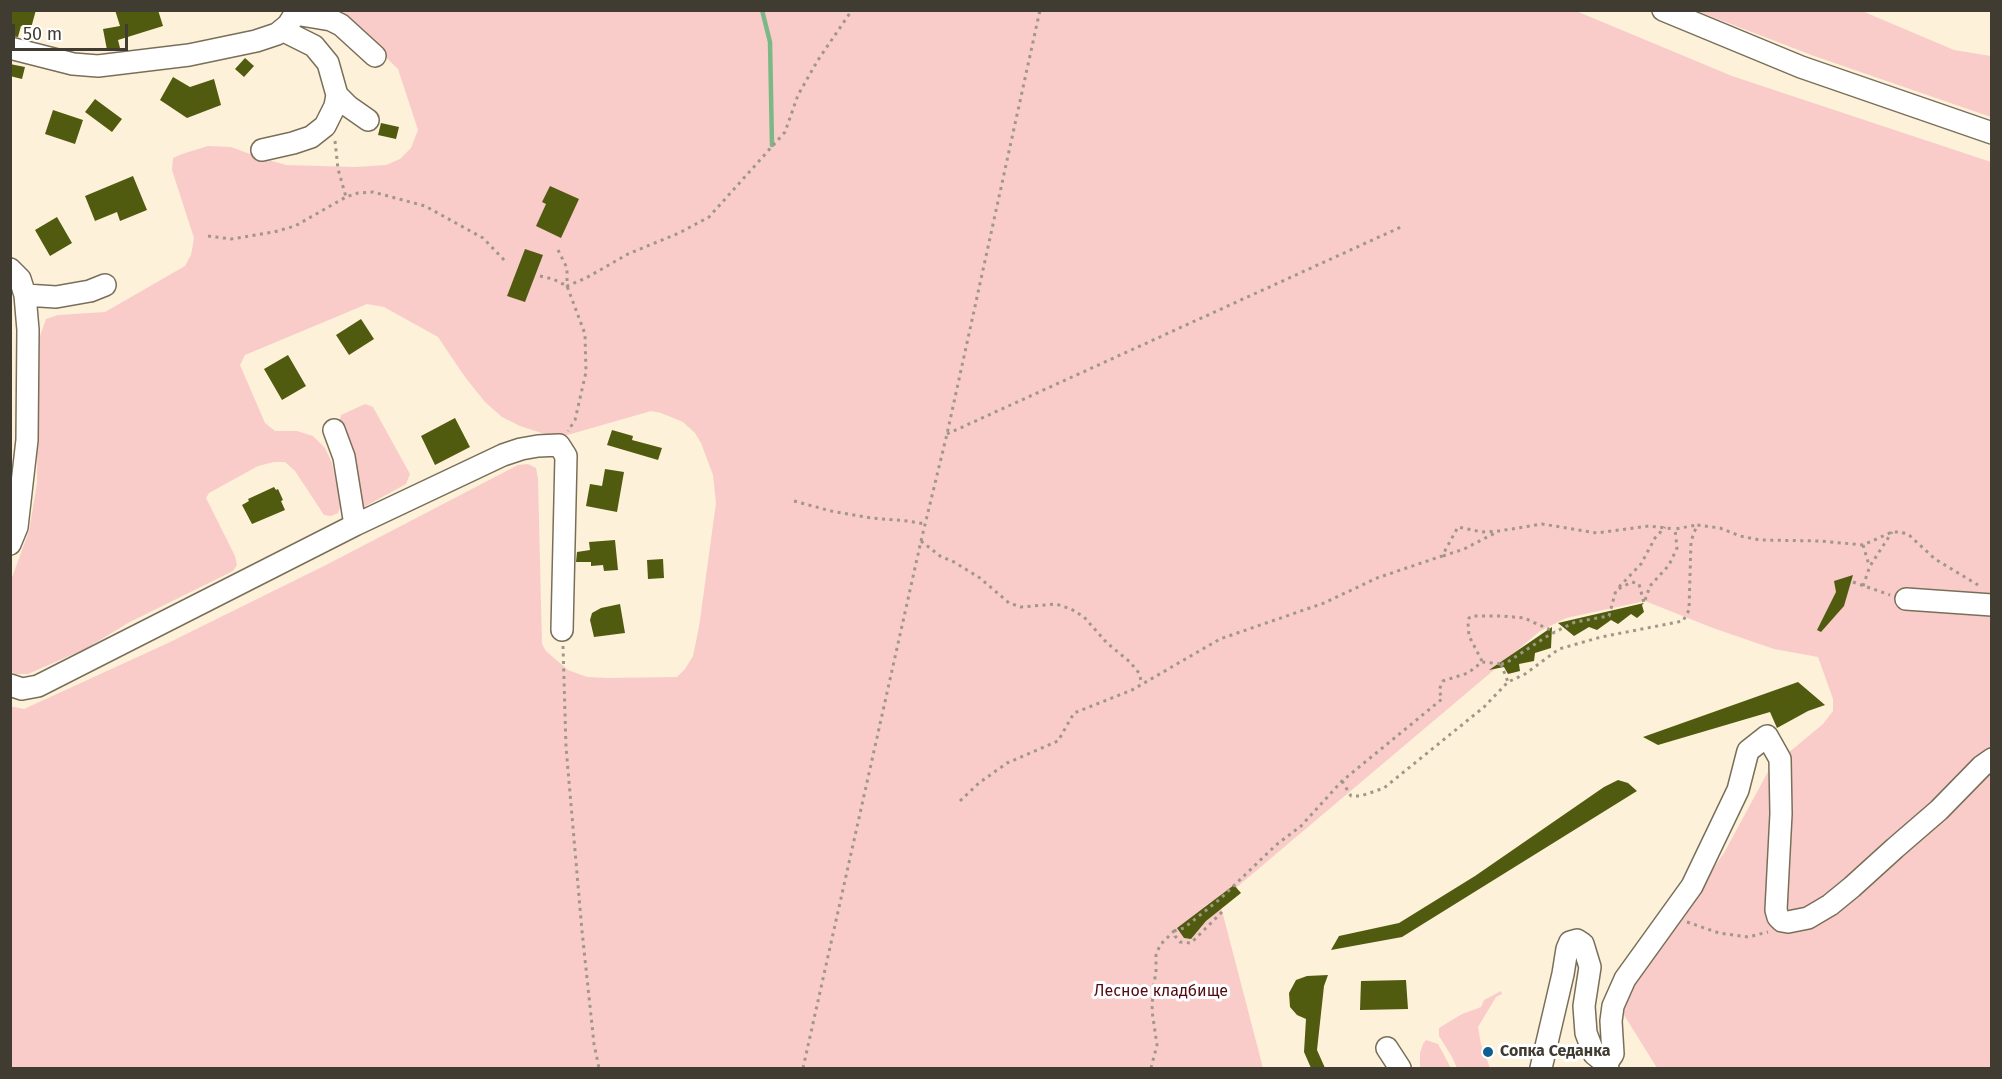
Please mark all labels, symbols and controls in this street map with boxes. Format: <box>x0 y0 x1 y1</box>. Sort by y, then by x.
scale bar <box>15 12 130 50</box>
text: 50 m <box>23 23 62 45</box>
park label: Лесное кладбище <box>1094 982 1228 1002</box>
place label: Сопка Седанка <box>1500 1042 1611 1062</box>
marker: Сопка Седанка <box>1481 1045 1495 1059</box>

